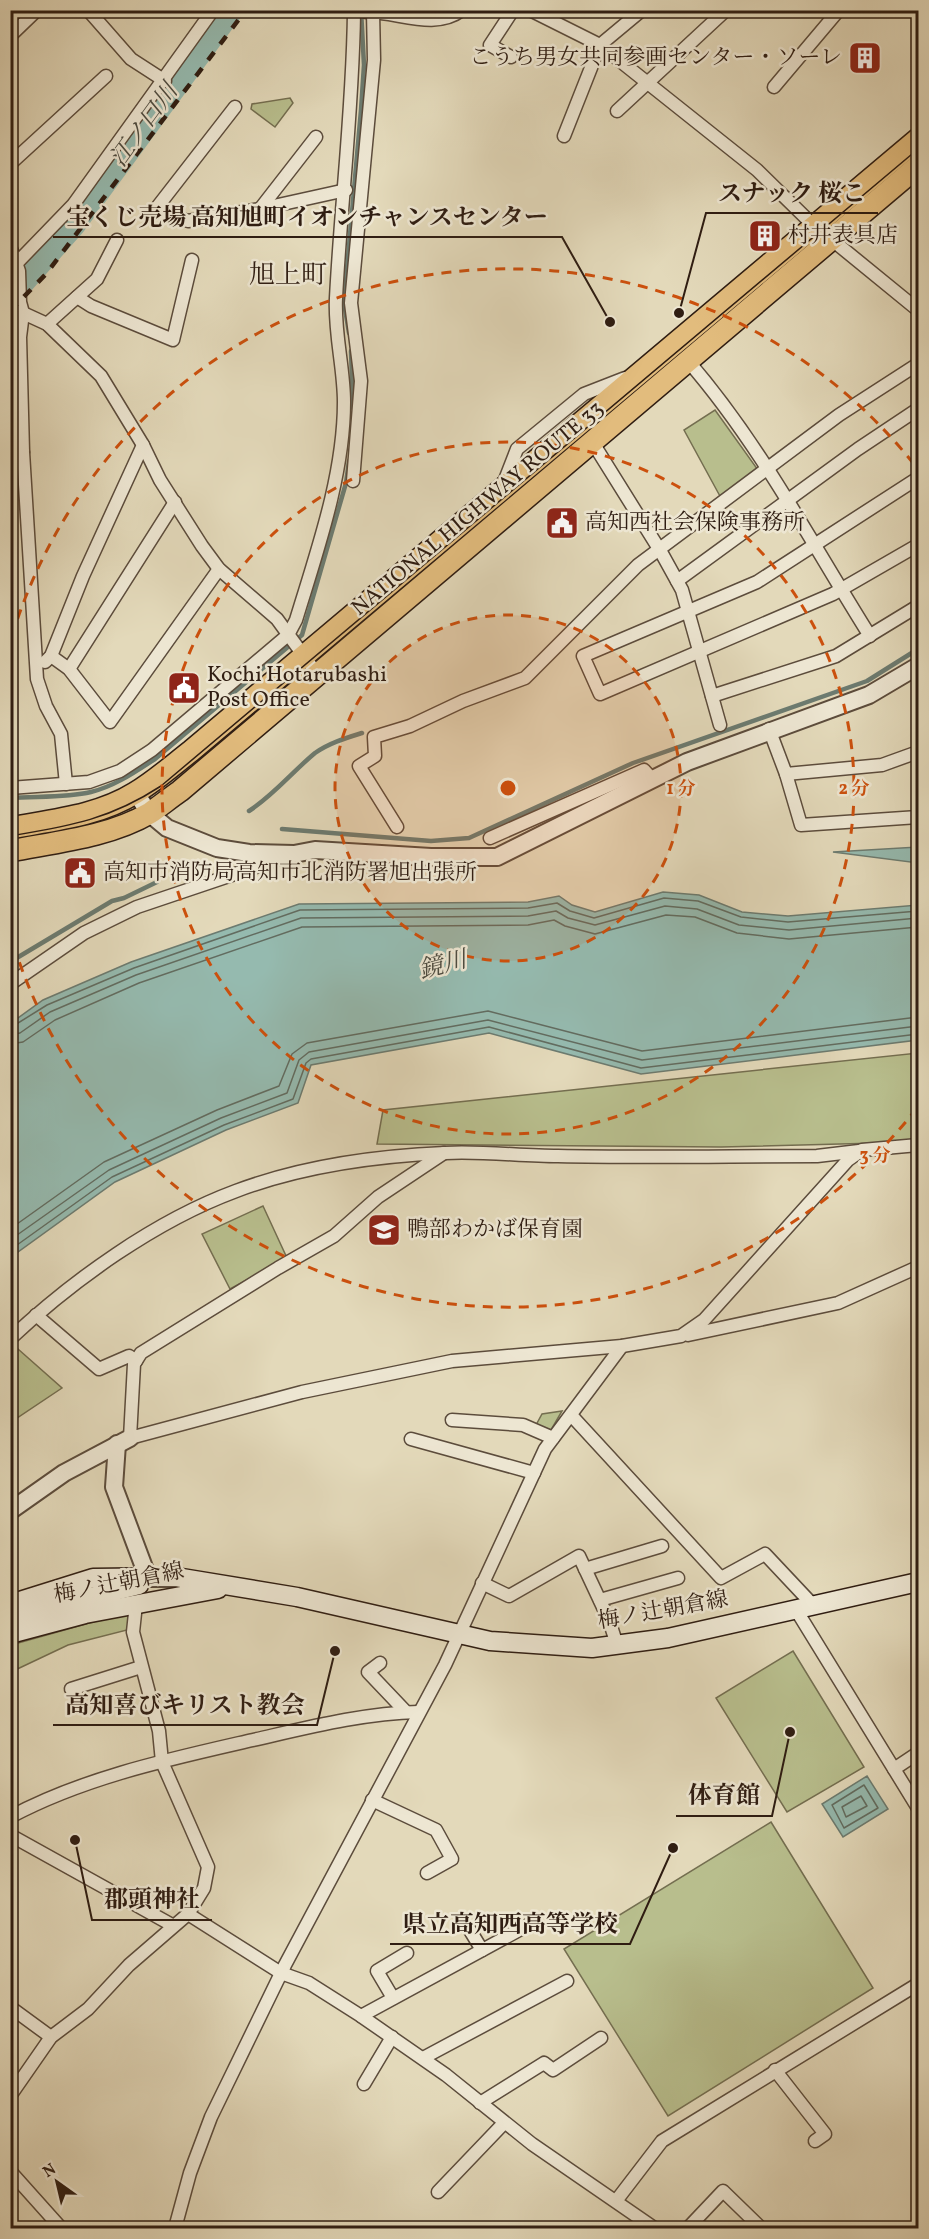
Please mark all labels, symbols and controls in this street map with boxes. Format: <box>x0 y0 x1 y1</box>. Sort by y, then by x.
building icon: こうち男女共同参画センター・ソーレ <box>847 40 883 76</box>
place label: こうち男女共同参画センター・ソーレ <box>469 43 842 74</box>
water label: 江ノ口川 <box>103 75 189 175</box>
callout: スナック 桜こ <box>706 171 878 213</box>
text: スナック 桜こ <box>718 178 866 212</box>
callout: 宝くじ売場 高知旭町イオンチャンスセンター <box>53 195 562 237</box>
text: 宝くじ売場 高知旭町イオンチャンスセンター <box>66 202 548 236</box>
building icon: 村井表具店 <box>747 218 783 254</box>
place label: 村井表具店 <box>788 221 898 252</box>
district label: 旭上町 <box>249 258 327 294</box>
street label: NATIONAL HIGHWAY ROUTE 33 <box>345 394 611 624</box>
public building icon: 高知西社会保険事務所 <box>544 505 580 541</box>
place label: 高知西社会保険事務所 <box>585 508 805 539</box>
place label: Kochi Hotarubashi Post Office <box>207 660 387 716</box>
public building icon: Kochi Hotarubashi Post Office <box>166 670 202 706</box>
text: 1 分 <box>667 777 695 802</box>
text: 2 分 <box>839 777 869 802</box>
centre of rings <box>498 778 518 798</box>
public building icon: 高知市消防局高知市北消防署旭出張所 <box>62 855 98 891</box>
place label: 高知市消防局高知市北消防署旭出張所 <box>103 858 477 889</box>
water label: 鏡川 <box>416 943 473 988</box>
text: 3 分 <box>860 1144 890 1169</box>
school or university icon: 鴨部わかば保育園 <box>366 1212 402 1248</box>
place label: 鴨部わかば保育園 <box>407 1215 583 1246</box>
street label: 梅ノ辻朝倉線 <box>51 1556 187 1612</box>
street label: 梅ノ辻朝倉線 <box>595 1584 731 1638</box>
callout: 高知喜びキリスト教会 <box>53 1683 317 1725</box>
text: 高知喜びキリスト教会 <box>65 1690 305 1724</box>
callout: 体育館 <box>676 1774 772 1816</box>
text: 体育館 <box>688 1780 760 1814</box>
callout: 郡頭神社 <box>92 1878 212 1920</box>
text: 郡頭神社 <box>104 1884 200 1918</box>
callout: 県立高知西高等学校 <box>390 1902 630 1944</box>
text: 県立高知西高等学校 <box>402 1909 618 1943</box>
north arrow <box>27 2152 87 2212</box>
text: N <box>39 2159 61 2184</box>

